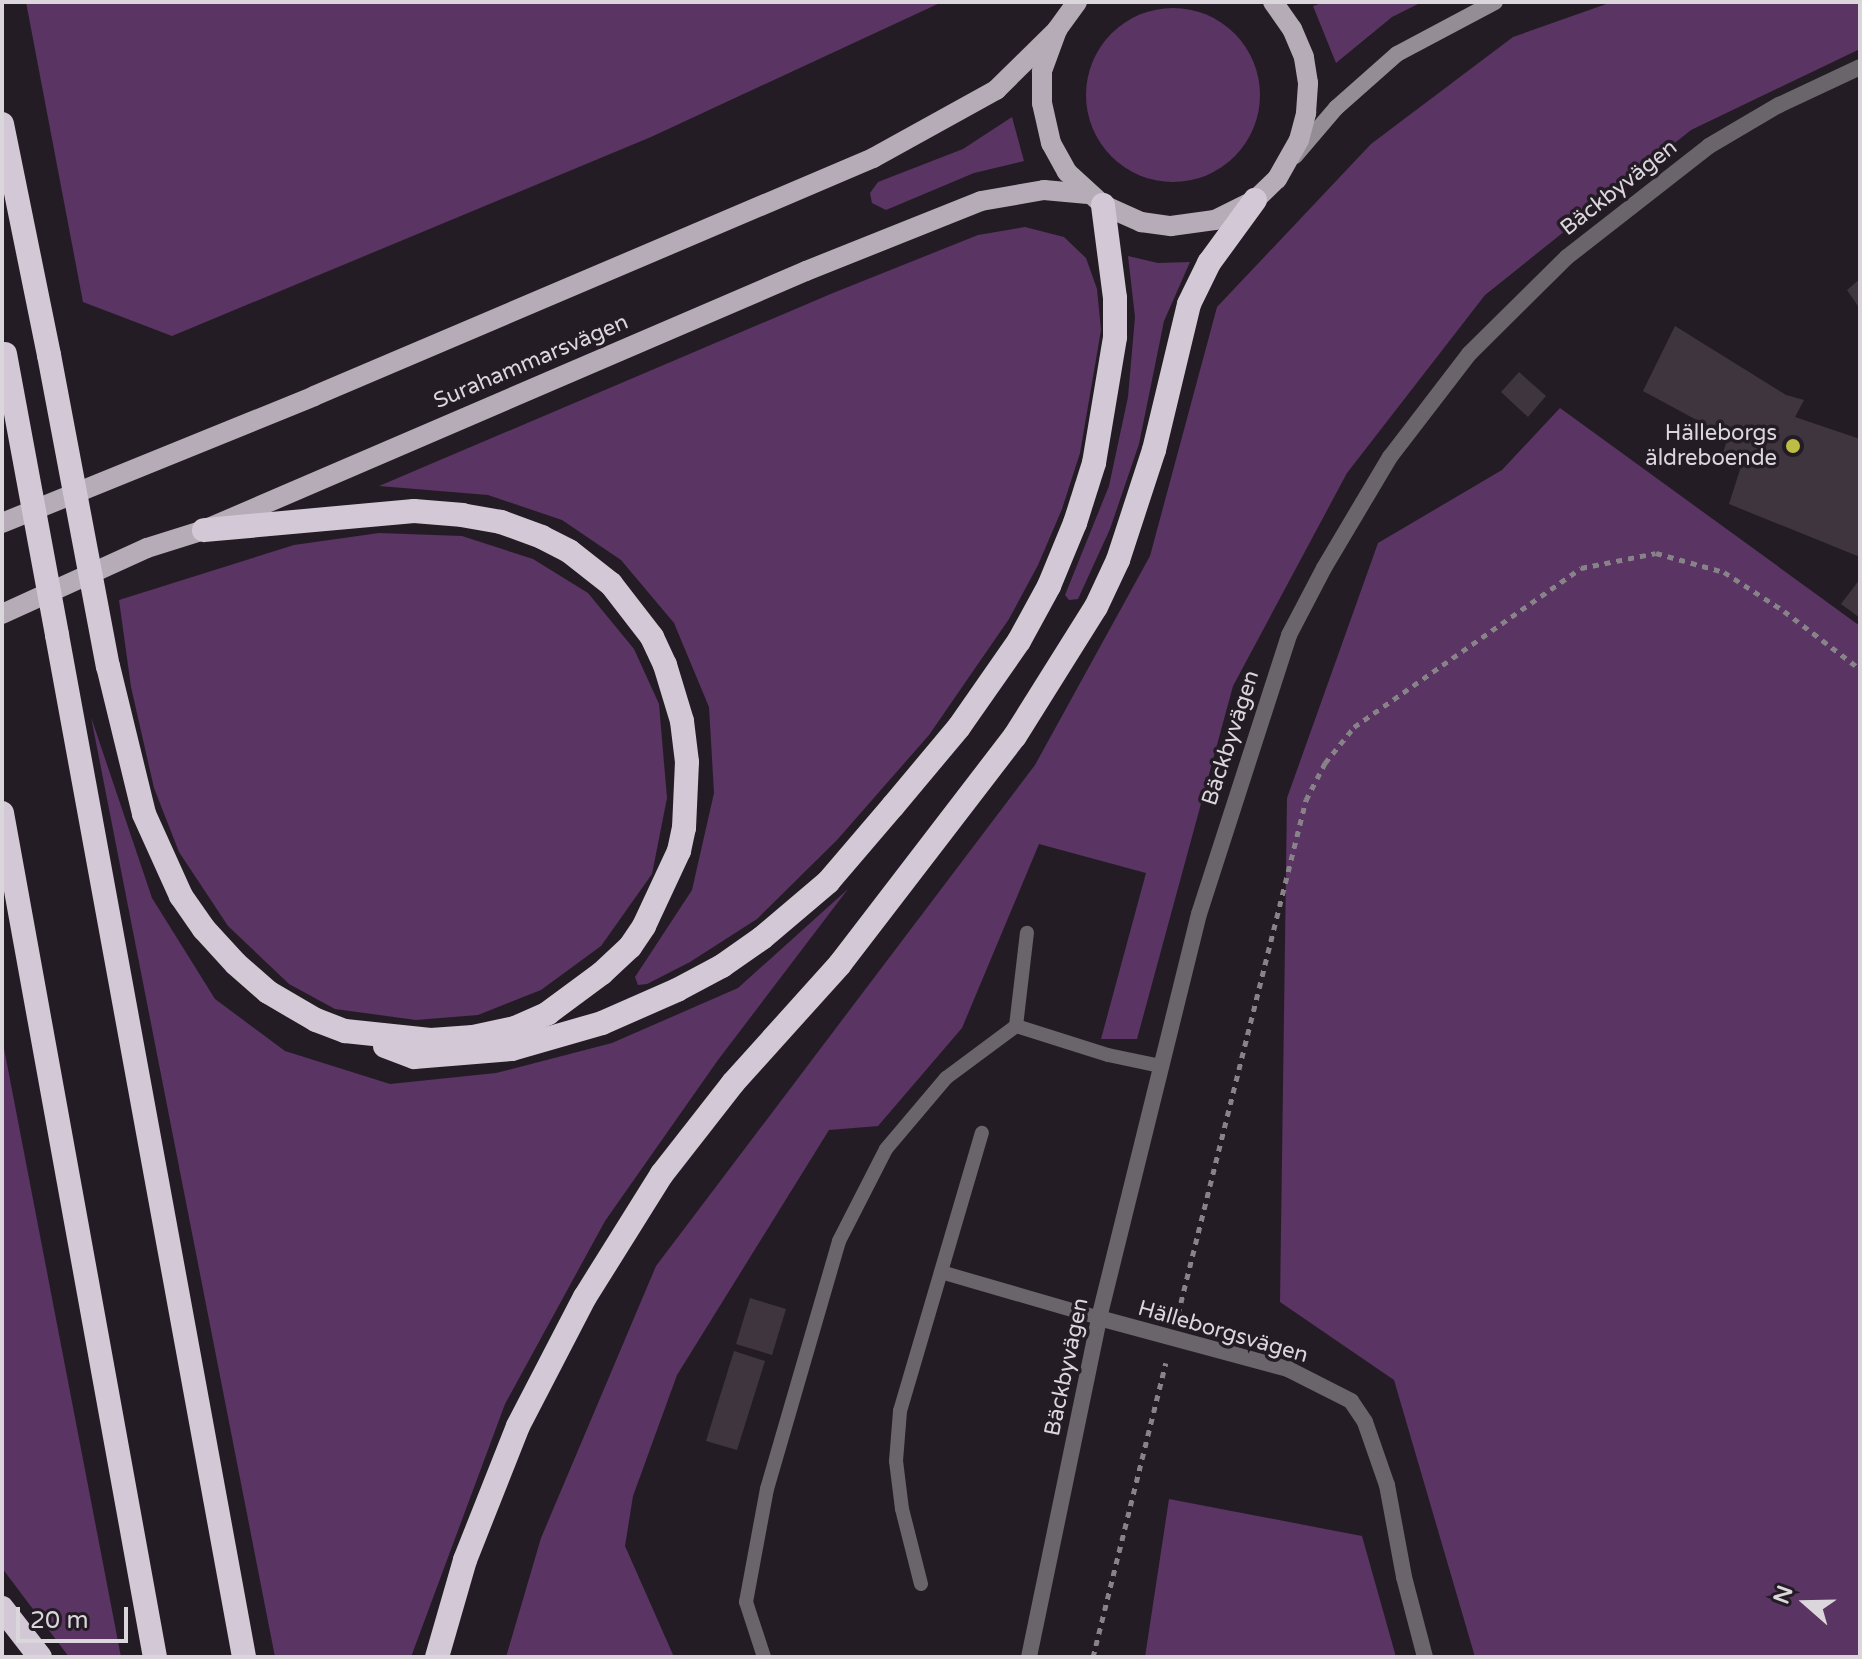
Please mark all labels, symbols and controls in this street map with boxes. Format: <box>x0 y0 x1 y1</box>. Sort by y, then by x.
street label: Bäckbyvägen <box>1556 134 1682 242</box>
street label: Surahammarsvägen <box>430 309 632 415</box>
place label: Hälleborgs äldreboende <box>1645 420 1777 472</box>
marker: Hälleborgs äldreboende <box>1784 437 1802 455</box>
street label: Bäckbyvägen <box>1197 667 1265 809</box>
street label: Hälleborgsvägen <box>1135 1295 1311 1369</box>
street label: Bäckbyvägen <box>1039 1296 1095 1438</box>
north arrow <box>1766 1563 1846 1643</box>
text: N <box>1768 1582 1799 1608</box>
scale bar <box>20 1591 132 1641</box>
text: 20 m <box>30 1606 88 1635</box>

